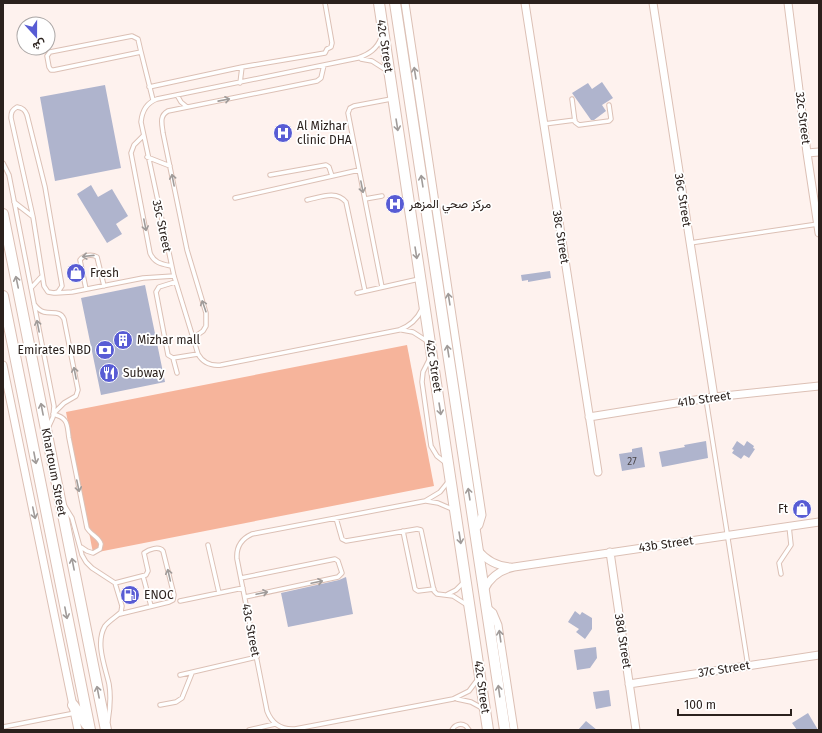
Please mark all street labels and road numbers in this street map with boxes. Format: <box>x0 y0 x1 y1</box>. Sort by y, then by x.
street label: 42c Street <box>374 19 396 74</box>
street label: 32c Street <box>793 91 813 146</box>
street label: 36c Street <box>672 172 694 228</box>
street label: 35c Street <box>150 198 175 254</box>
street label: 38c Street <box>550 209 572 265</box>
street label: 42c Street <box>423 339 445 394</box>
street label: 41b Street <box>676 388 732 410</box>
street label: Khartoum Street <box>39 427 70 518</box>
street label: 43b Street <box>638 533 695 555</box>
street label: 43c Street <box>239 602 263 658</box>
street label: 38d Street <box>612 612 634 670</box>
street label: 37c Street <box>697 658 752 680</box>
street label: 42c Street <box>471 660 493 715</box>

